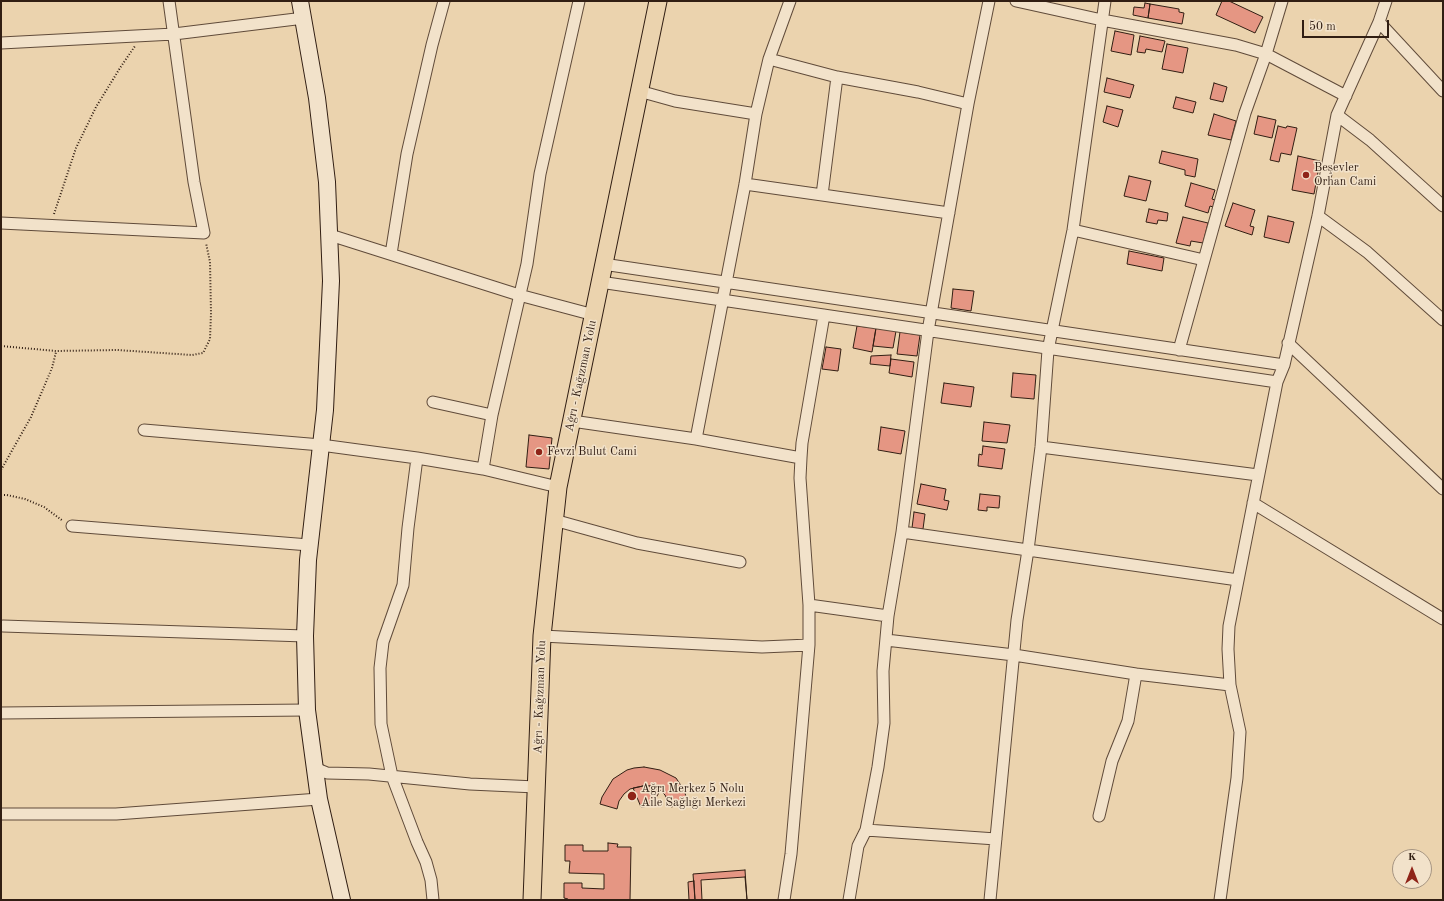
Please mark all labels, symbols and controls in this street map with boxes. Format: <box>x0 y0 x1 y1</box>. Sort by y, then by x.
scale bar <box>1304 12 1391 38</box>
text: 50 m <box>1309 21 1336 33</box>
place label: Beşevler Orhan Cami <box>1314 161 1376 189</box>
marker: Beşevler Orhan Cami <box>1301 170 1311 180</box>
street label: Ağrı - Kağızman Yolu <box>562 319 600 433</box>
place label: Fevzi Bulut Cami <box>547 445 637 459</box>
marker: Fevzi Bulut Cami <box>534 447 544 457</box>
street label: Ağrı - Kağızman Yolu <box>531 640 549 754</box>
place label: Ağrı Merkez 5 Nolu Aile Sağlığı Merkezi <box>641 782 746 810</box>
marker: Ağrı Merkez 5 Nolu Aile Sağlığı Merkezi <box>626 790 638 802</box>
north arrow <box>1392 849 1432 889</box>
text: K <box>1408 852 1416 863</box>

